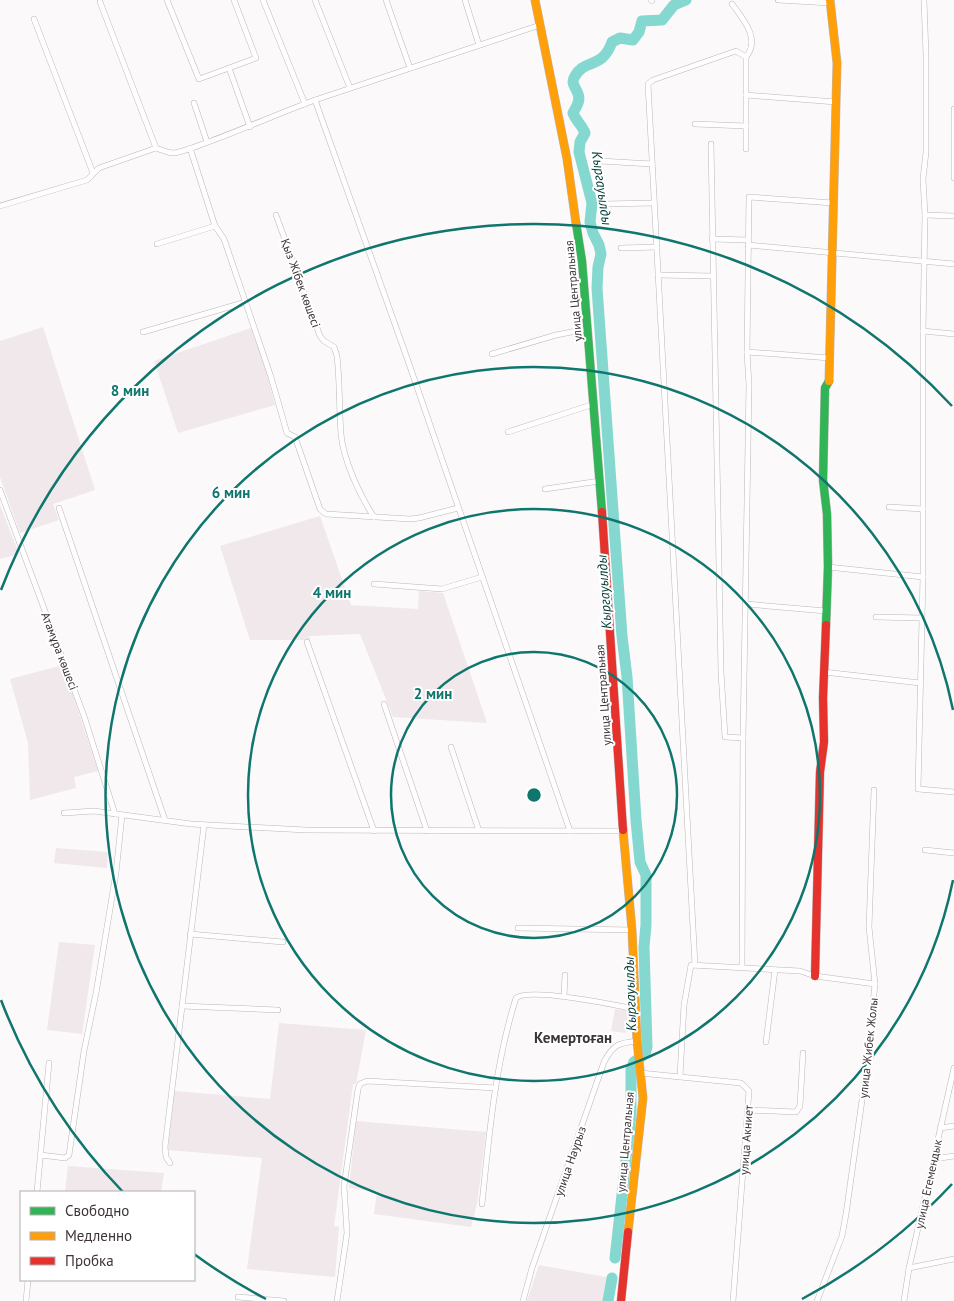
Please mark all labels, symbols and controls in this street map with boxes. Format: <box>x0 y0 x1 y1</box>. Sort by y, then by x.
water label: Кыргауылды <box>588 150 616 226</box>
street label: Қыз Жібек көшесі <box>278 236 324 330</box>
street label: улица Центральная <box>561 240 585 342</box>
text: 8 мин <box>111 381 149 400</box>
text: 6 мин <box>212 483 250 502</box>
water label: Кыргауылды <box>592 554 616 630</box>
text: 4 мин <box>313 583 351 602</box>
street label: Атамұра көшесі <box>38 610 82 692</box>
street label: улица Центральная <box>592 644 614 746</box>
text: 2 мин <box>414 684 452 703</box>
centre of rings <box>525 786 543 804</box>
water label: Кыргауылды <box>620 956 640 1031</box>
street label: улица Жибек Жолы <box>855 997 881 1099</box>
district label: Кемертоған <box>534 1028 612 1047</box>
street label: улица Центральная <box>613 1091 637 1193</box>
street label: улица Акниет <box>736 1104 756 1175</box>
street label: улица Наурыз <box>551 1124 589 1198</box>
street label: улица Егемендык <box>911 1138 945 1230</box>
legend <box>20 1191 195 1281</box>
text: Свободно <box>65 1201 129 1220</box>
text: Медленно <box>65 1226 132 1245</box>
text: Пробка <box>65 1251 114 1270</box>

